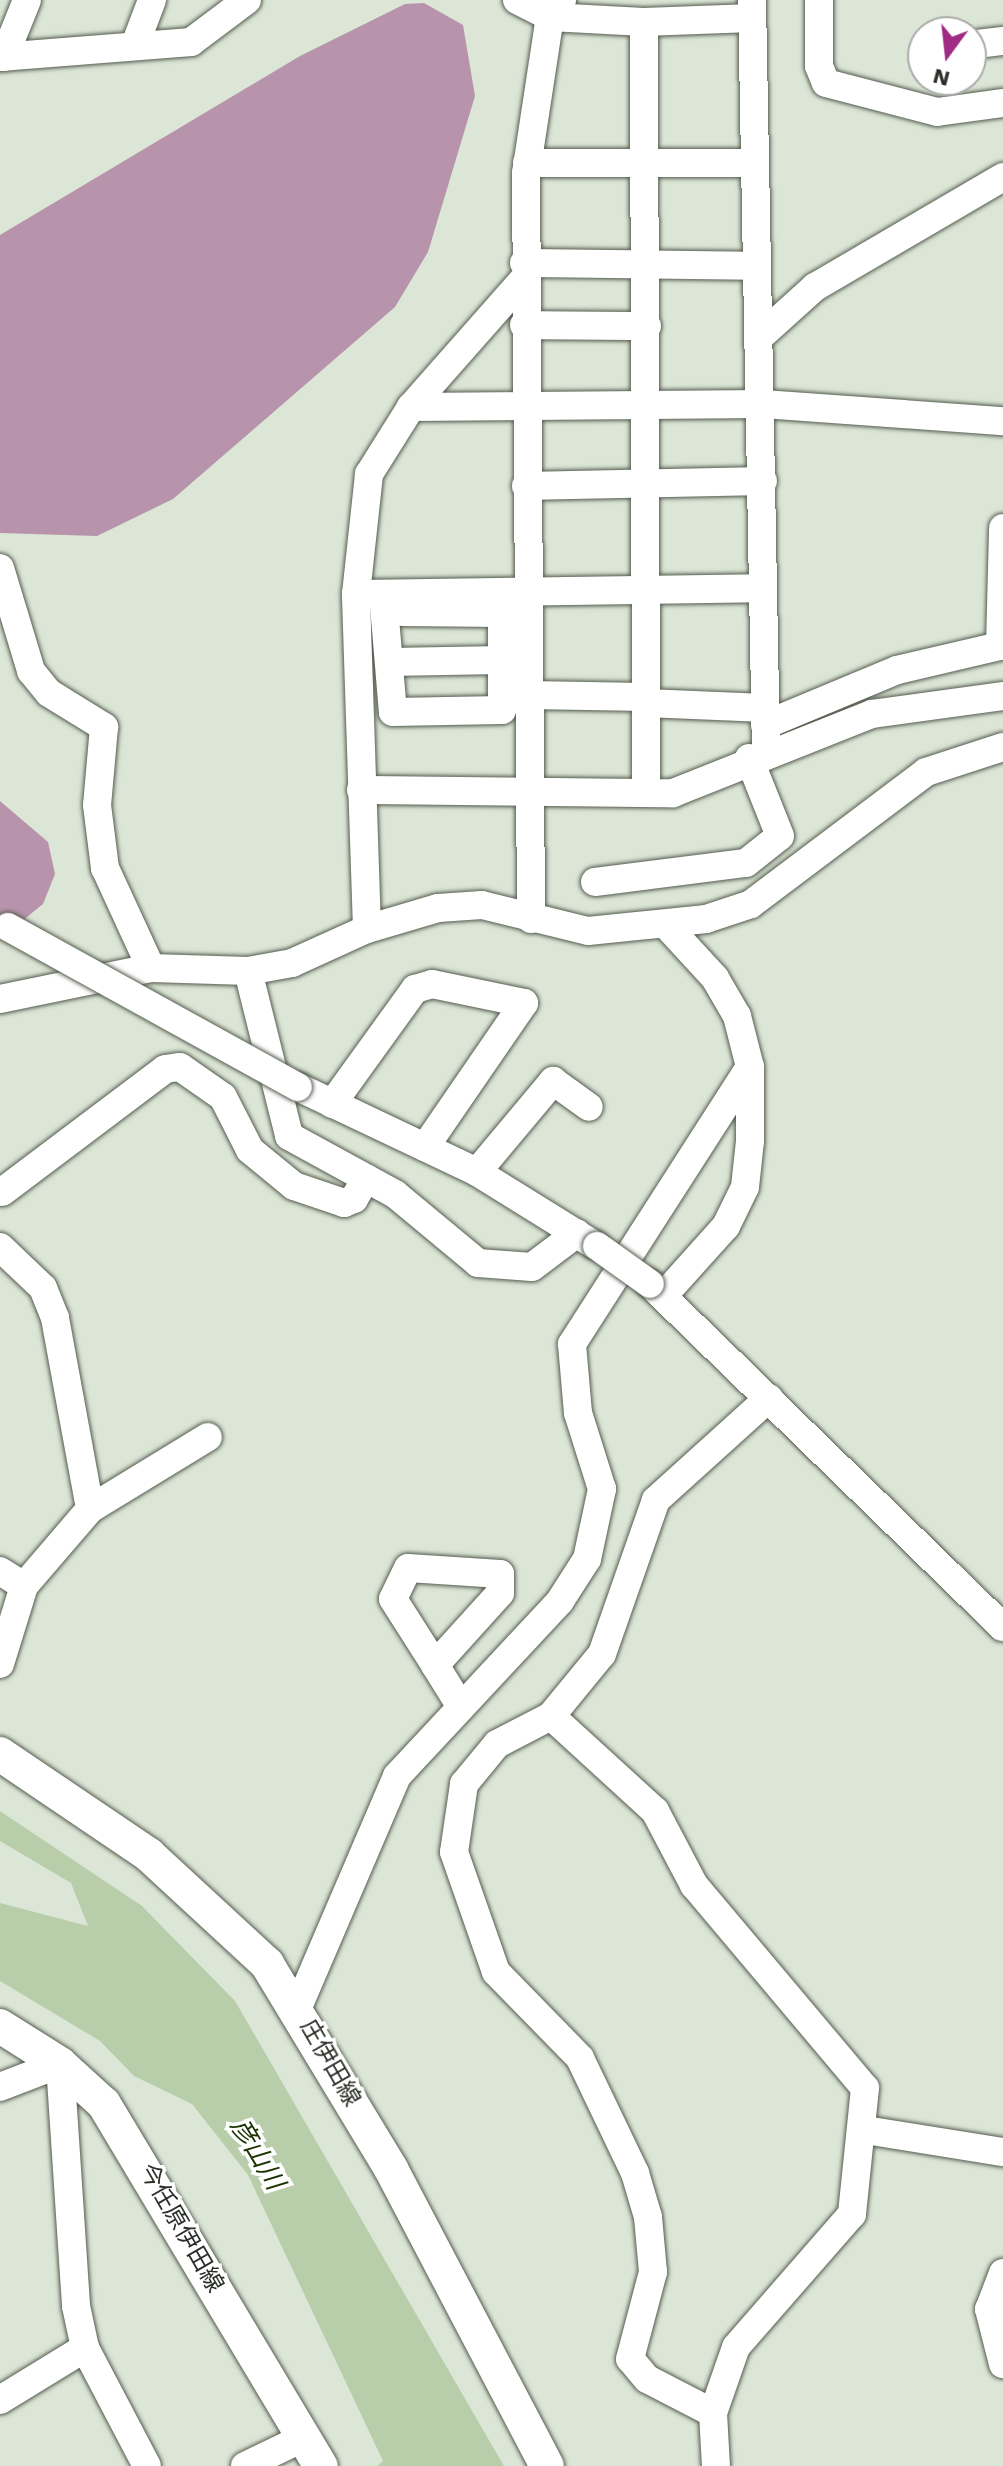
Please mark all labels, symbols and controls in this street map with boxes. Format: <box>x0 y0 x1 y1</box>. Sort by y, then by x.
north arrow <box>907 16 987 96</box>
text: N <box>930 64 952 92</box>
street label: 庄伊田線 <box>294 2014 366 2112</box>
water label: 彦山川 <box>224 2113 290 2195</box>
street label: 今任原伊田線 <box>133 2158 229 2298</box>

